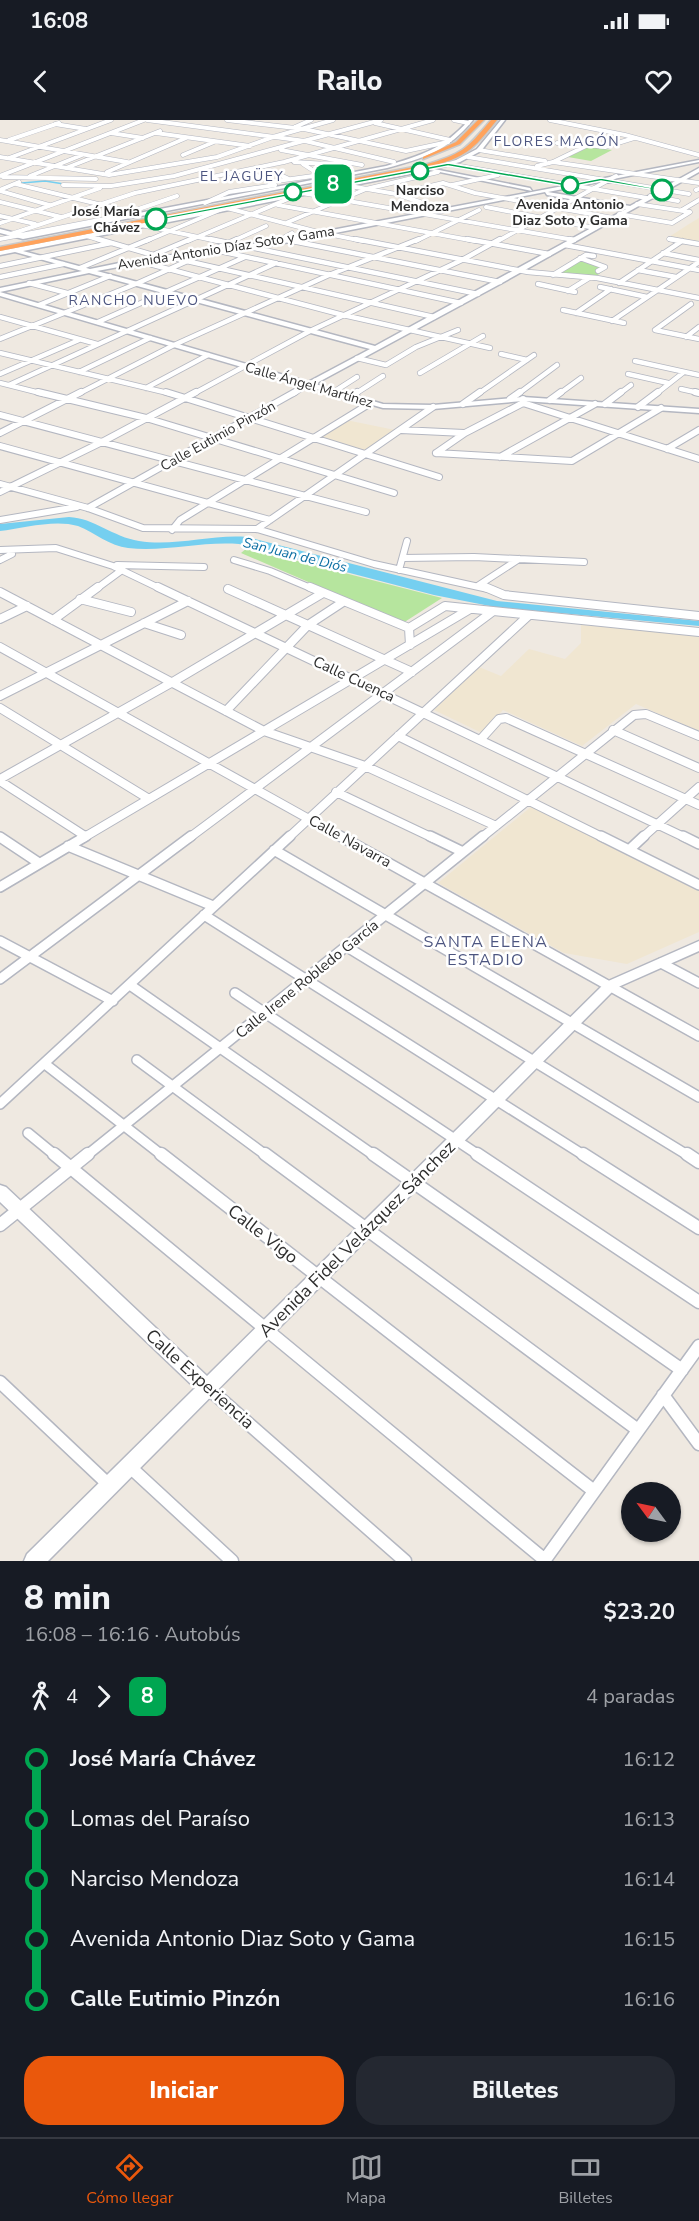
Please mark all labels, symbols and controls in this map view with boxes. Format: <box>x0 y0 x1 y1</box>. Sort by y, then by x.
text: 16:08 <box>30 6 88 36</box>
text: Railo <box>317 63 382 100</box>
icon: back <box>24 65 57 98</box>
icon: heart <box>642 65 675 98</box>
district label: FLORES MAGÓN <box>494 132 620 151</box>
marker: Narciso Mendoza <box>411 162 429 180</box>
line badge: 8 <box>314 164 352 204</box>
district label: EL JAGÜEY <box>200 167 284 186</box>
text: 8 <box>327 170 339 198</box>
marker: Avenida Antonio Diaz Soto y Gama <box>561 176 579 194</box>
unlabelled marker <box>651 179 673 201</box>
place label: Narciso Mendoza <box>391 181 449 216</box>
unlabelled marker <box>284 183 302 201</box>
place label: Avenida Antonio Diaz Soto y Gama <box>512 195 628 230</box>
place label: José María Chávez <box>71 202 140 237</box>
marker: José María Chávez <box>145 208 167 230</box>
street label: Avenida Antonio Díaz Soto y Gama <box>116 221 336 275</box>
district label: RANCHO NUEVO <box>69 291 199 310</box>
street label: Calle Ángel Martínez <box>243 358 376 412</box>
street label: Calle Eutimio Pinzón <box>157 396 279 476</box>
water label: San Juan de Diós <box>241 533 349 577</box>
street label: Calle Cuenca <box>310 651 398 707</box>
street label: Calle Navarra <box>305 810 395 872</box>
street label: Calle Irene Robledo García <box>231 915 383 1043</box>
district label: SANTA ELENA ESTADIO <box>424 931 548 971</box>
street label: Avenida Fidel Velázquez Sánchez <box>253 1135 461 1343</box>
street label: Calle Vigo <box>223 1199 303 1269</box>
street label: Calle Experiencia <box>140 1324 260 1434</box>
north arrow <box>621 1482 681 1542</box>
map controls <box>621 1482 681 1542</box>
text: 8 min <box>24 1576 111 1621</box>
text: $23.20 <box>604 1597 675 1627</box>
text: 16:08 – 16:16 · Autobús <box>24 1621 241 1648</box>
icon: walk <box>24 1680 57 1713</box>
icon: forward <box>87 1680 120 1713</box>
text: 8 <box>141 1682 154 1710</box>
text: 4 <box>66 1683 78 1710</box>
text: 4 paradas <box>586 1683 675 1710</box>
text: José María Chávez <box>70 1744 256 1774</box>
text: 16:12 <box>622 1746 675 1773</box>
text: Lomas del Paraíso <box>70 1804 250 1834</box>
text: 16:13 <box>622 1806 675 1833</box>
text: Narciso Mendoza <box>70 1864 239 1894</box>
text: 16:14 <box>622 1866 675 1893</box>
text: Avenida Antonio Diaz Soto y Gama <box>70 1924 415 1954</box>
text: 16:15 <box>622 1926 675 1953</box>
text: Calle Eutimio Pinzón <box>70 1984 280 2014</box>
text: 16:16 <box>622 1986 675 2013</box>
button: Iniciar <box>24 2056 344 2125</box>
button: Billetes <box>356 2056 675 2125</box>
tab: Cómo llegar <box>86 2151 174 2209</box>
tab: Mapa <box>346 2151 386 2209</box>
tab: Billetes <box>559 2151 613 2209</box>

